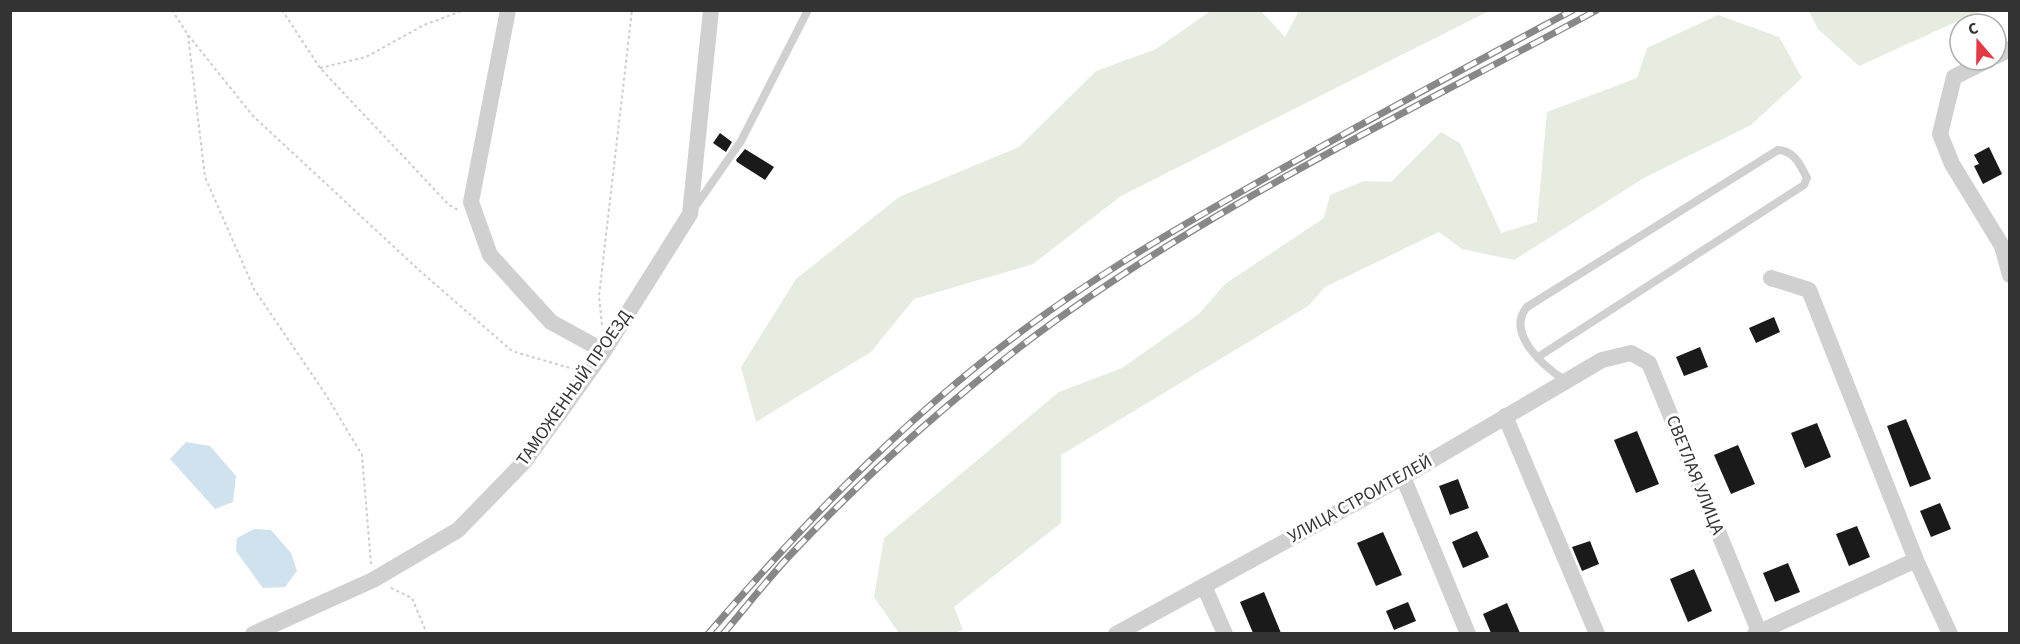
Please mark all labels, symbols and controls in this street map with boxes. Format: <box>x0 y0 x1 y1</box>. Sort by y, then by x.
north arrow <box>1948 12 2008 72</box>
text: С <box>1965 17 1981 41</box>
street label: ТАМОЖЕННЫЙ ПРОЕЗД <box>511 304 638 471</box>
street label: СВЕТЛАЯ УЛИЦА <box>1660 412 1730 539</box>
street label: УЛИЦА СТРОИТЕЛЕЙ <box>1283 449 1437 549</box>

